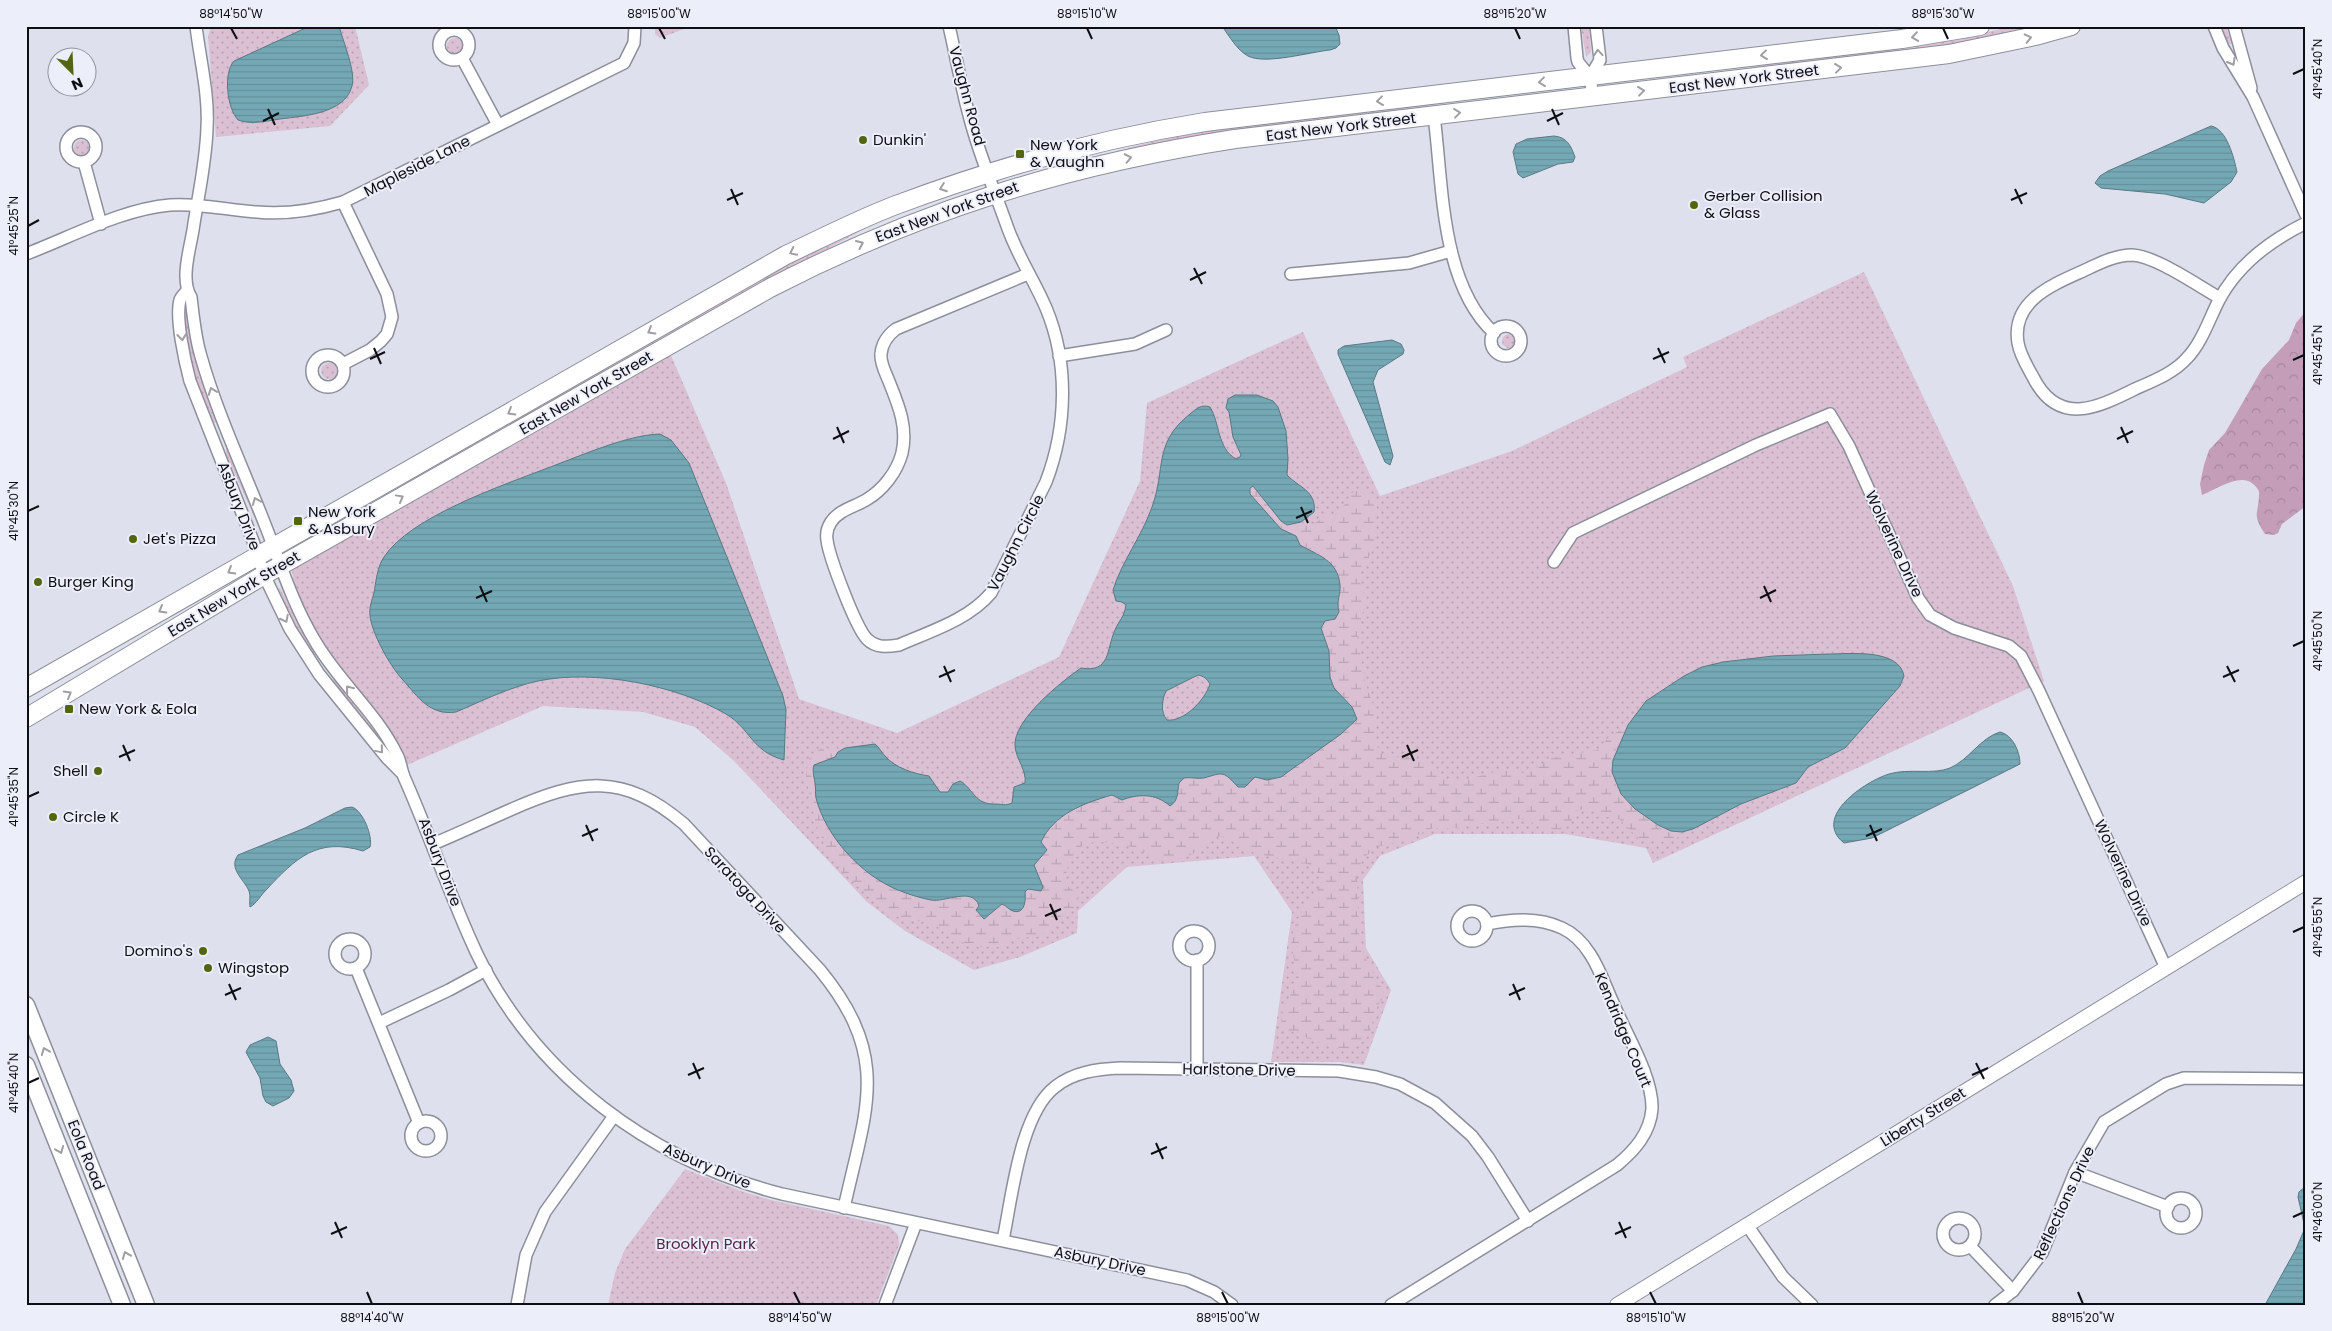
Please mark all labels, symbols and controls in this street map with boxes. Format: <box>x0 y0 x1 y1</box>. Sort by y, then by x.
text: 88°14'50"W <box>199 5 263 22</box>
text: 88°15'00"W <box>627 5 691 22</box>
text: 88°15'10"W <box>1057 5 1117 22</box>
text: 88°15'20"W <box>1483 5 1547 22</box>
text: 88°15'30"W <box>1911 5 1975 22</box>
one-way arrow <box>1911 32 1919 42</box>
one-way arrow <box>2024 33 2033 44</box>
text: 41°45'40"N <box>2309 39 2326 99</box>
street label: Vaughn Road <box>944 44 991 148</box>
north arrow <box>48 48 98 98</box>
one-way arrow <box>1593 48 1604 56</box>
one-way arrow <box>1760 49 1768 60</box>
one-way arrow <box>2225 57 2235 66</box>
street label: East New York Street <box>1668 59 1820 98</box>
one-way arrow <box>1834 63 1842 74</box>
text: N <box>68 73 86 95</box>
one-way arrow <box>1537 76 1545 87</box>
one-way arrow <box>1638 86 1646 97</box>
one-way arrow <box>1376 95 1384 106</box>
street label: East New York Street <box>1265 107 1417 146</box>
one-way arrow <box>1454 108 1462 119</box>
place label: Dunkin' <box>873 129 926 150</box>
street label: Mapleside Lane <box>360 130 474 201</box>
marker: Dunkin' <box>857 134 869 146</box>
place label: New York & Vaughn <box>1030 134 1104 172</box>
marker: New York & Vaughn <box>1014 148 1026 160</box>
one-way arrow <box>1123 153 1132 163</box>
street label: East New York Street <box>872 176 1021 247</box>
one-way arrow <box>939 182 948 192</box>
place label: Gerber Collision & Glass <box>1704 185 1823 223</box>
text: 41°45'25"N <box>5 196 22 256</box>
marker: Gerber Collision & Glass <box>1688 199 1700 211</box>
one-way arrow <box>855 240 864 251</box>
one-way arrow <box>789 246 798 256</box>
one-way arrow <box>648 324 657 334</box>
text: 41°45'45"N <box>2309 325 2326 385</box>
one-way arrow <box>176 333 187 341</box>
street label: East New York Street <box>515 346 656 439</box>
one-way arrow <box>208 387 218 396</box>
one-way arrow <box>507 406 516 416</box>
street label: Asbury Drive <box>213 458 266 553</box>
text: 41°45'30"N <box>5 481 22 541</box>
street label: Wolverine Drive <box>1861 487 1928 601</box>
street label: Vaughn Circle <box>982 491 1049 595</box>
one-way arrow <box>394 495 403 505</box>
one-way arrow <box>252 497 263 506</box>
place label: New York & Asbury <box>308 501 376 539</box>
marker: New York & Asbury <box>292 515 304 527</box>
place label: Jet's Pizza <box>143 528 216 549</box>
marker: Jet's Pizza <box>127 533 139 545</box>
street label: East New York Street <box>164 546 304 641</box>
one-way arrow <box>227 564 236 574</box>
place label: Burger King <box>48 571 134 592</box>
marker: Burger King <box>32 576 44 588</box>
one-way arrow <box>158 604 167 614</box>
text: 41°45'50"N <box>2309 611 2326 671</box>
one-way arrow <box>279 614 289 623</box>
one-way arrow <box>346 686 355 695</box>
one-way arrow <box>63 690 72 700</box>
place label: New York & Eola <box>79 698 197 719</box>
marker: New York & Eola <box>63 703 75 715</box>
one-way arrow <box>375 744 383 753</box>
place label: Shell <box>53 760 88 781</box>
marker: Shell <box>92 765 104 777</box>
text: 41°45'35"N <box>5 767 22 827</box>
place label: Circle K <box>63 806 119 827</box>
marker: Circle K <box>47 811 59 823</box>
street label: Asbury Drive <box>414 814 467 909</box>
street label: Wolverine Drive <box>2090 816 2157 930</box>
street label: Saratoga Drive <box>700 842 791 938</box>
text: 41°45'55"N <box>2309 897 2326 957</box>
place label: Domino's <box>124 940 193 961</box>
marker: Domino's <box>197 945 209 957</box>
place label: Wingstop <box>218 957 289 978</box>
marker: Wingstop <box>202 962 214 974</box>
street label: Kendridge Court <box>1590 969 1657 1090</box>
one-way arrow <box>40 1047 51 1056</box>
text: 41°45'40"N <box>5 1053 22 1113</box>
street label: Harlstone Drive <box>1182 1058 1296 1081</box>
street label: Liberty Street <box>1876 1082 1969 1151</box>
street label: Eola Road <box>63 1117 110 1193</box>
street label: Asbury Drive <box>660 1138 754 1193</box>
street label: Reflections Drive <box>2028 1142 2099 1263</box>
one-way arrow <box>54 1145 64 1154</box>
text: 41°46'00"N <box>2309 1182 2326 1242</box>
park label: Brooklyn Park <box>656 1233 756 1254</box>
street label: Asbury Drive <box>1052 1241 1148 1280</box>
one-way arrow <box>122 1251 132 1259</box>
text: 88°14'40"W <box>340 1309 404 1326</box>
text: 88°14'50"W <box>768 1309 832 1326</box>
text: 88°15'00"W <box>1196 1309 1260 1326</box>
text: 88°15'10"W <box>1626 1309 1686 1326</box>
text: 88°15'20"W <box>2051 1309 2115 1326</box>

